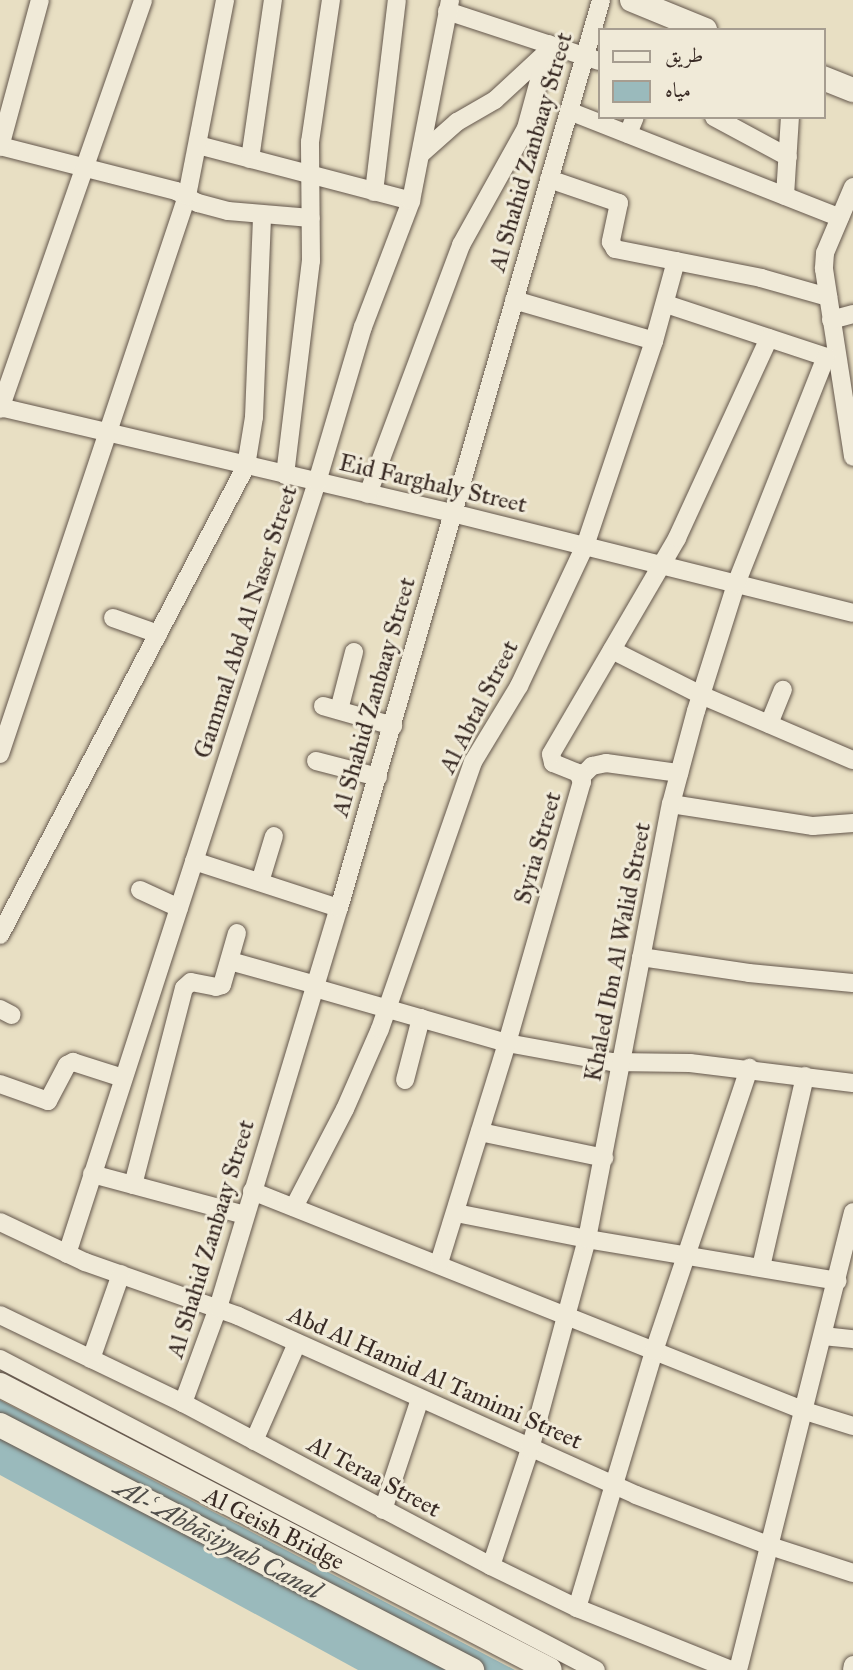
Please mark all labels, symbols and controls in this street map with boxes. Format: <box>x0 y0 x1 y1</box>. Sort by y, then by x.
legend <box>598 28 825 119</box>
street label: Al Shahid Zanbaay Street <box>483 29 579 275</box>
text: طريق <box>665 42 703 68</box>
text: مياه <box>665 77 691 103</box>
street label: Eid Farghaly Street <box>336 448 530 520</box>
street label: Gammal Abd Al Naser Street <box>188 482 304 762</box>
street label: Al Shahid Zanbaay Street <box>326 574 422 820</box>
street label: Al Abtal Street <box>433 636 525 778</box>
street label: Syria Street <box>508 789 568 907</box>
street label: Khaled Ibn Al Walid Street <box>579 820 657 1084</box>
street label: Al Shahid Zanbaay Street <box>161 1116 261 1362</box>
street label: Abd Al Hamid Al Tamimi Street <box>283 1300 587 1456</box>
street label: Al Teraa Street <box>303 1430 445 1524</box>
water label: Al-ʿAbbāsiyyah Canal <box>109 1471 327 1607</box>
street label: Al Geish Bridge <box>199 1481 349 1577</box>

